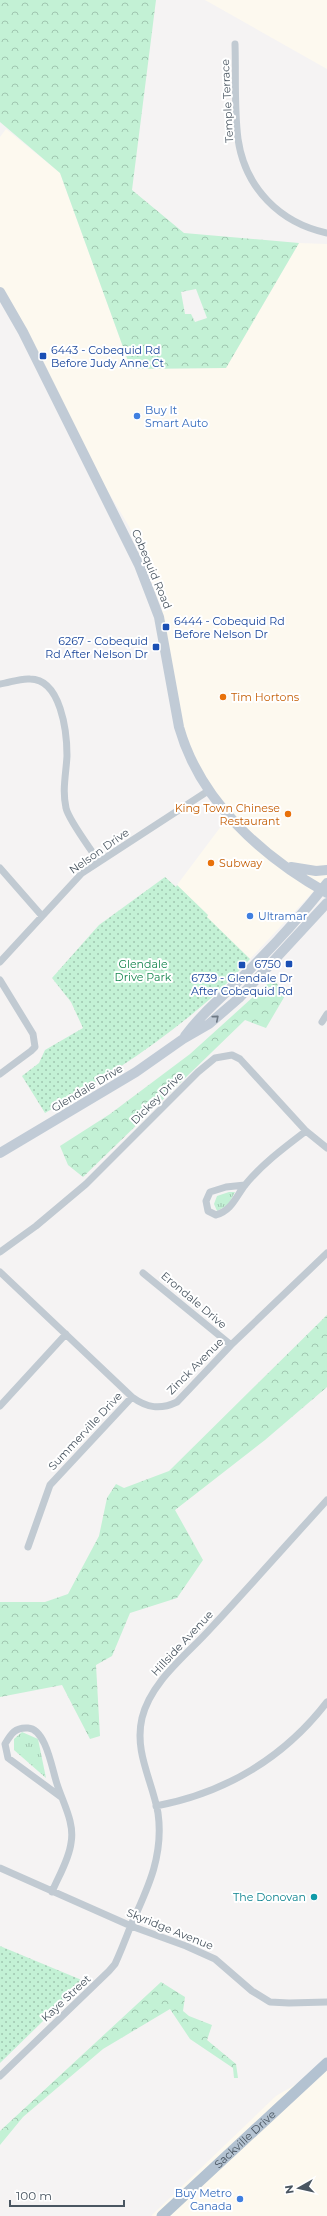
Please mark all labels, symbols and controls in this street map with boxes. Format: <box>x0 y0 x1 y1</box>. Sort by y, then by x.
street label: Temple Terrace <box>218 58 236 143</box>
place label: 6443 - Cobequid Rd Before Judy Anne Ct <box>51 343 165 370</box>
marker: 6443 - Cobequid Rd Before Judy Anne Ct <box>38 351 48 361</box>
place label: Buy It Smart Auto <box>145 403 208 430</box>
marker: Buy It Smart Auto <box>132 411 142 421</box>
street label: Cobequid Road <box>129 527 175 611</box>
place label: 6444 - Cobequid Rd Before Nelson Dr <box>174 614 285 641</box>
marker: 6444 - Cobequid Rd Before Nelson Dr <box>161 622 171 632</box>
place label: 6267 - Cobequid Rd After Nelson Dr <box>45 634 148 661</box>
marker: 6267 - Cobequid Rd After Nelson Dr <box>151 642 161 652</box>
place label: Tim Hortons <box>231 690 300 704</box>
marker: Tim Hortons <box>218 692 228 702</box>
place label: King Town Chinese Restaurant <box>175 801 281 828</box>
marker: King Town Chinese Restaurant <box>283 809 293 819</box>
street label: Nelson Drive <box>66 825 132 877</box>
place label: Subway <box>219 856 262 870</box>
marker: Subway <box>206 858 216 868</box>
place label: Ultramar <box>258 909 307 923</box>
marker: Ultramar <box>245 911 255 921</box>
park label: Glendale Drive Park <box>115 957 172 984</box>
place label: 6750 <box>255 957 281 971</box>
marker: 6750 <box>284 959 294 969</box>
marker: 6739 - Glendale Dr After Cobequid Rd <box>237 960 247 970</box>
place label: 6739 - Glendale Dr After Cobequid Rd <box>191 971 293 998</box>
one-way arrow <box>211 1016 218 1023</box>
street label: Glendale Drive <box>49 1061 126 1115</box>
street label: Dickey Drive <box>128 1069 186 1127</box>
street label: Erondale Drive <box>158 1269 230 1332</box>
street label: Zinck Avenue <box>164 1334 227 1397</box>
street label: Summerville Drive <box>45 1389 125 1473</box>
street label: Hillside Avenue <box>148 1607 216 1679</box>
place label: The Donovan <box>233 1890 306 1904</box>
marker: The Donovan <box>309 1892 319 1902</box>
street label: Skyridge Avenue <box>125 1905 216 1953</box>
street label: Kaye Street <box>38 1971 94 2024</box>
street label: Sackville Drive <box>211 2107 279 2171</box>
north arrow <box>279 2168 319 2208</box>
scale bar <box>10 2182 124 2208</box>
text: N <box>282 2184 297 2195</box>
place label: Buy Metro Canada <box>175 2186 232 2213</box>
text: 100 m <box>16 2188 52 2203</box>
marker: Buy Metro Canada <box>235 2194 245 2204</box>

